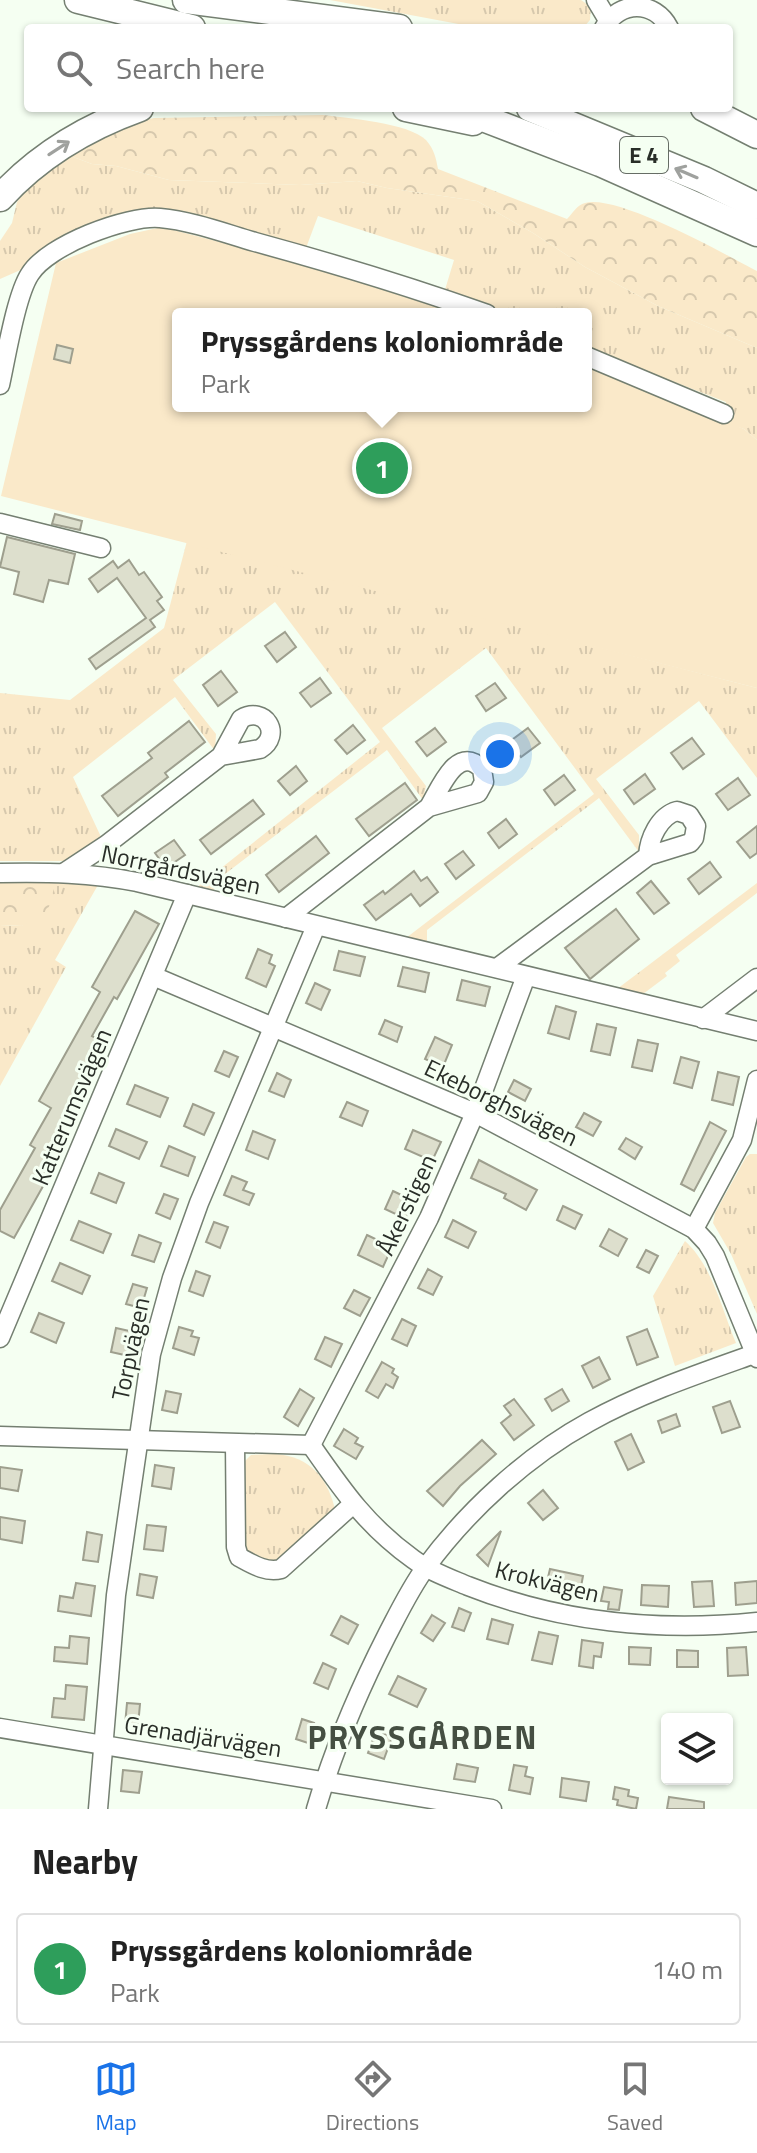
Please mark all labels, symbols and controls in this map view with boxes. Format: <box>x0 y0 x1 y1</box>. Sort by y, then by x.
search box <box>24 24 733 112</box>
text: Search here <box>116 45 265 91</box>
icon: search <box>52 46 96 90</box>
road number: E 4 <box>620 137 668 173</box>
one-way arrow <box>47 140 70 156</box>
one-way arrow <box>674 165 699 179</box>
popup <box>172 308 592 412</box>
text: Pryssgårdens koloniområde <box>201 318 563 364</box>
text: Park <box>201 364 251 403</box>
pin: 1 <box>356 438 408 498</box>
your location <box>480 734 520 774</box>
street label: Norrgårdsvägen <box>98 835 264 903</box>
street label: Katterumsvägen <box>22 1022 120 1191</box>
street label: Ekeborghsvägen <box>419 1049 584 1155</box>
street label: Åkerstigen <box>367 1148 445 1261</box>
street label: Torpvägen <box>102 1294 159 1404</box>
street label: Krokvägen <box>491 1551 603 1611</box>
street label: Grenadjärvägen <box>122 1706 284 1766</box>
district label: PRYSSGÅRDEN <box>307 1713 539 1761</box>
map controls <box>661 1713 733 1785</box>
button: layers <box>661 1713 733 1785</box>
text: Nearby <box>32 1835 138 1887</box>
text: Pryssgårdens koloniområde <box>110 1927 473 1973</box>
text: 1 <box>53 1950 67 1989</box>
text: 140 m <box>652 1950 723 1989</box>
text: Park <box>110 1973 160 2012</box>
tab: Map <box>94 2057 138 2139</box>
tab: Directions <box>326 2057 419 2139</box>
tab: Saved <box>607 2057 663 2139</box>

